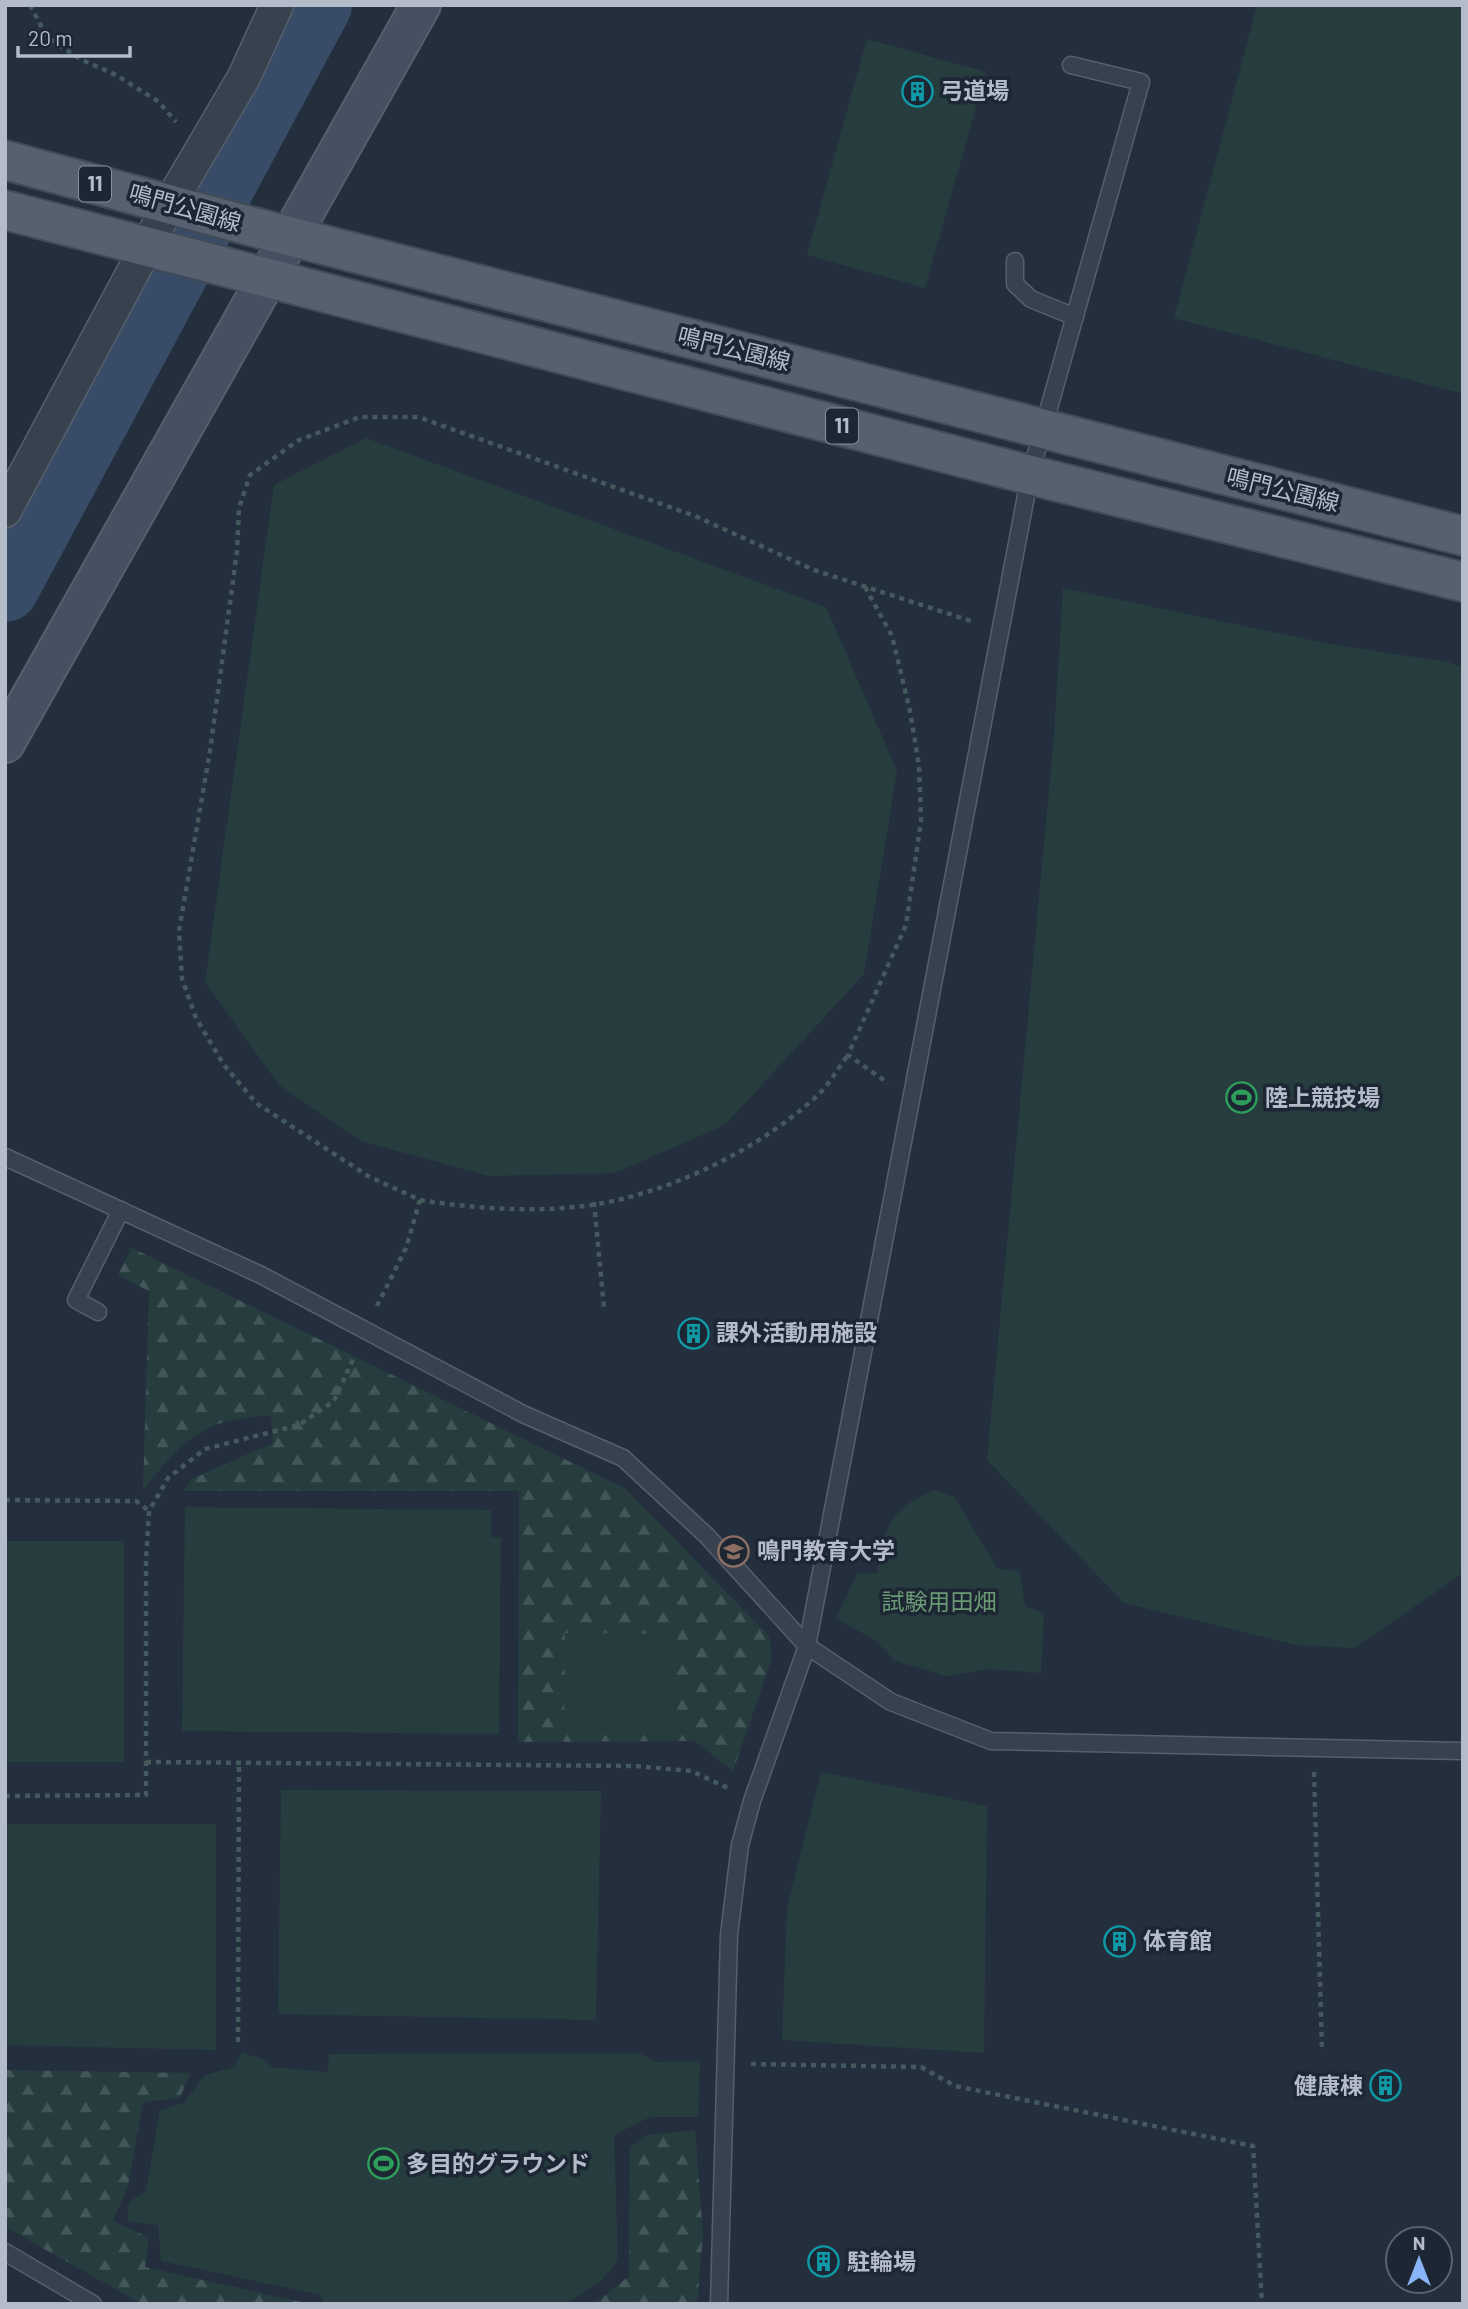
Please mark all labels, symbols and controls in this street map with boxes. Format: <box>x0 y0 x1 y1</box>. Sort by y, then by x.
scale bar <box>18 14 130 58</box>
text: 20 m <box>28 25 73 50</box>
building icon: 弓道場 <box>900 74 934 108</box>
place label: 弓道場 <box>940 76 1009 104</box>
road number: 11 <box>79 166 111 202</box>
street label: 鳴門公園線 <box>126 178 244 236</box>
street label: 鳴門公園線 <box>675 321 793 376</box>
road number: 11 <box>826 408 858 444</box>
street label: 鳴門公園線 <box>1224 462 1342 517</box>
sports icon: 陸上競技場 <box>1225 1081 1259 1115</box>
place label: 陸上競技場 <box>1265 1083 1380 1111</box>
building icon: 課外活動用施設 <box>676 1316 710 1350</box>
place label: 課外活動用施設 <box>716 1318 877 1346</box>
school or university icon: 鳴門教育大学 <box>717 1534 751 1568</box>
place label: 鳴門教育大学 <box>757 1536 895 1564</box>
park label: 試験用田畑 <box>882 1587 997 1615</box>
building icon: 体育館 <box>1103 1924 1137 1958</box>
place label: 体育館 <box>1143 1926 1212 1954</box>
building icon: 健康棟 <box>1369 2069 1403 2103</box>
place label: 健康棟 <box>1294 2071 1363 2099</box>
sports icon: 多目的グラウンド <box>366 2147 400 2181</box>
place label: 多目的グラウンド <box>406 2149 590 2177</box>
north arrow <box>1384 2225 1454 2295</box>
text: N <box>1413 2231 1425 2254</box>
building icon: 駐輪場 <box>807 2245 841 2279</box>
place label: 駐輪場 <box>847 2247 916 2275</box>

